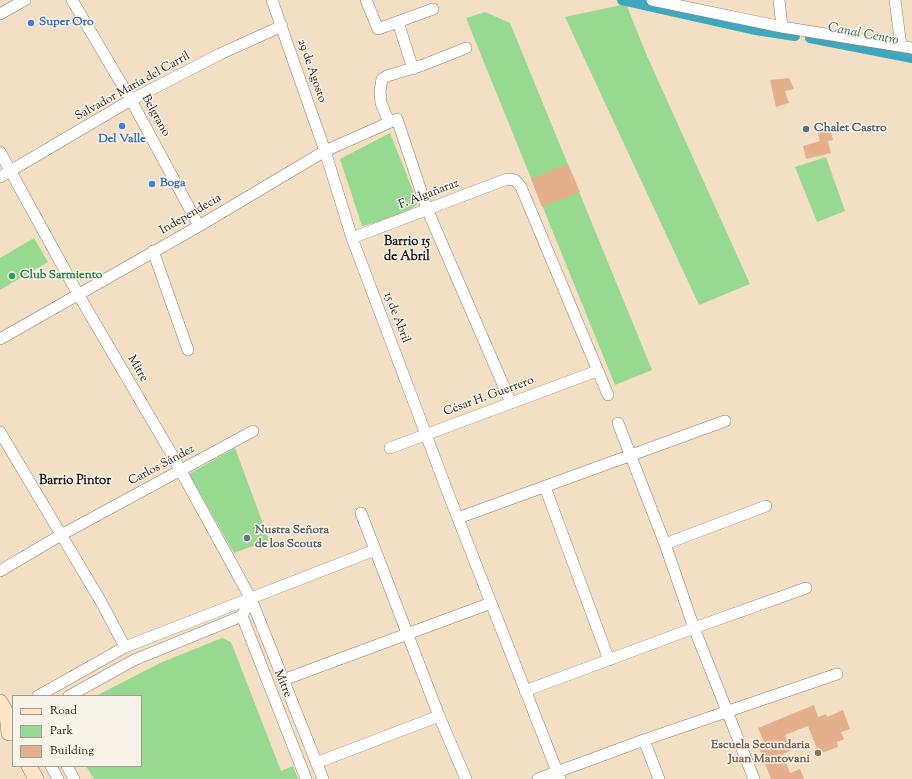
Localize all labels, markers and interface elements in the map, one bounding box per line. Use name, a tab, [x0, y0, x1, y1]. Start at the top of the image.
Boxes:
place label: Super Oro	[39, 16, 94, 30]
marker: Super Oro	[26, 18, 36, 28]
water label: Canal Centro	[826, 21, 900, 49]
street label: 29 de Agosto	[293, 37, 329, 105]
street label: Salvador María del Carril	[73, 49, 193, 125]
street label: Belgrano	[138, 93, 172, 139]
marker: Del Valle	[117, 121, 127, 131]
place label: Chalet Castro	[814, 122, 887, 136]
marker: Chalet Castro	[801, 124, 811, 134]
place label: Del Valle	[98, 133, 146, 147]
place label: Boga	[160, 177, 186, 191]
street label: F. Algañaraz	[397, 177, 461, 213]
marker: Boga	[147, 179, 157, 189]
street label: Independecia	[158, 192, 224, 238]
district label: Barrio 15 de Abril	[384, 235, 430, 266]
place label: Club Sarmiento	[20, 269, 102, 283]
marker: Club Sarmiento	[7, 271, 17, 281]
street label: 15 de Abril	[380, 291, 412, 345]
street label: Mitre	[124, 353, 150, 385]
street label: César H. Guerrero	[442, 374, 536, 420]
street label: Carlos Sández	[126, 443, 198, 489]
district label: Barrio Pintor	[39, 474, 111, 490]
place label: Nustra Señora de los Scouts	[255, 524, 329, 552]
marker: Nustra Señora de los Scouts	[242, 533, 252, 543]
street label: Mitre	[270, 668, 294, 700]
legend	[12, 695, 142, 767]
text: Road	[50, 702, 77, 720]
text: Park	[50, 722, 73, 740]
place label: Escuela Secundaria Juan Mantovani	[711, 739, 810, 767]
text: Building	[50, 742, 94, 760]
marker: Escuela Secundaria Juan Mantovani	[813, 748, 823, 758]

